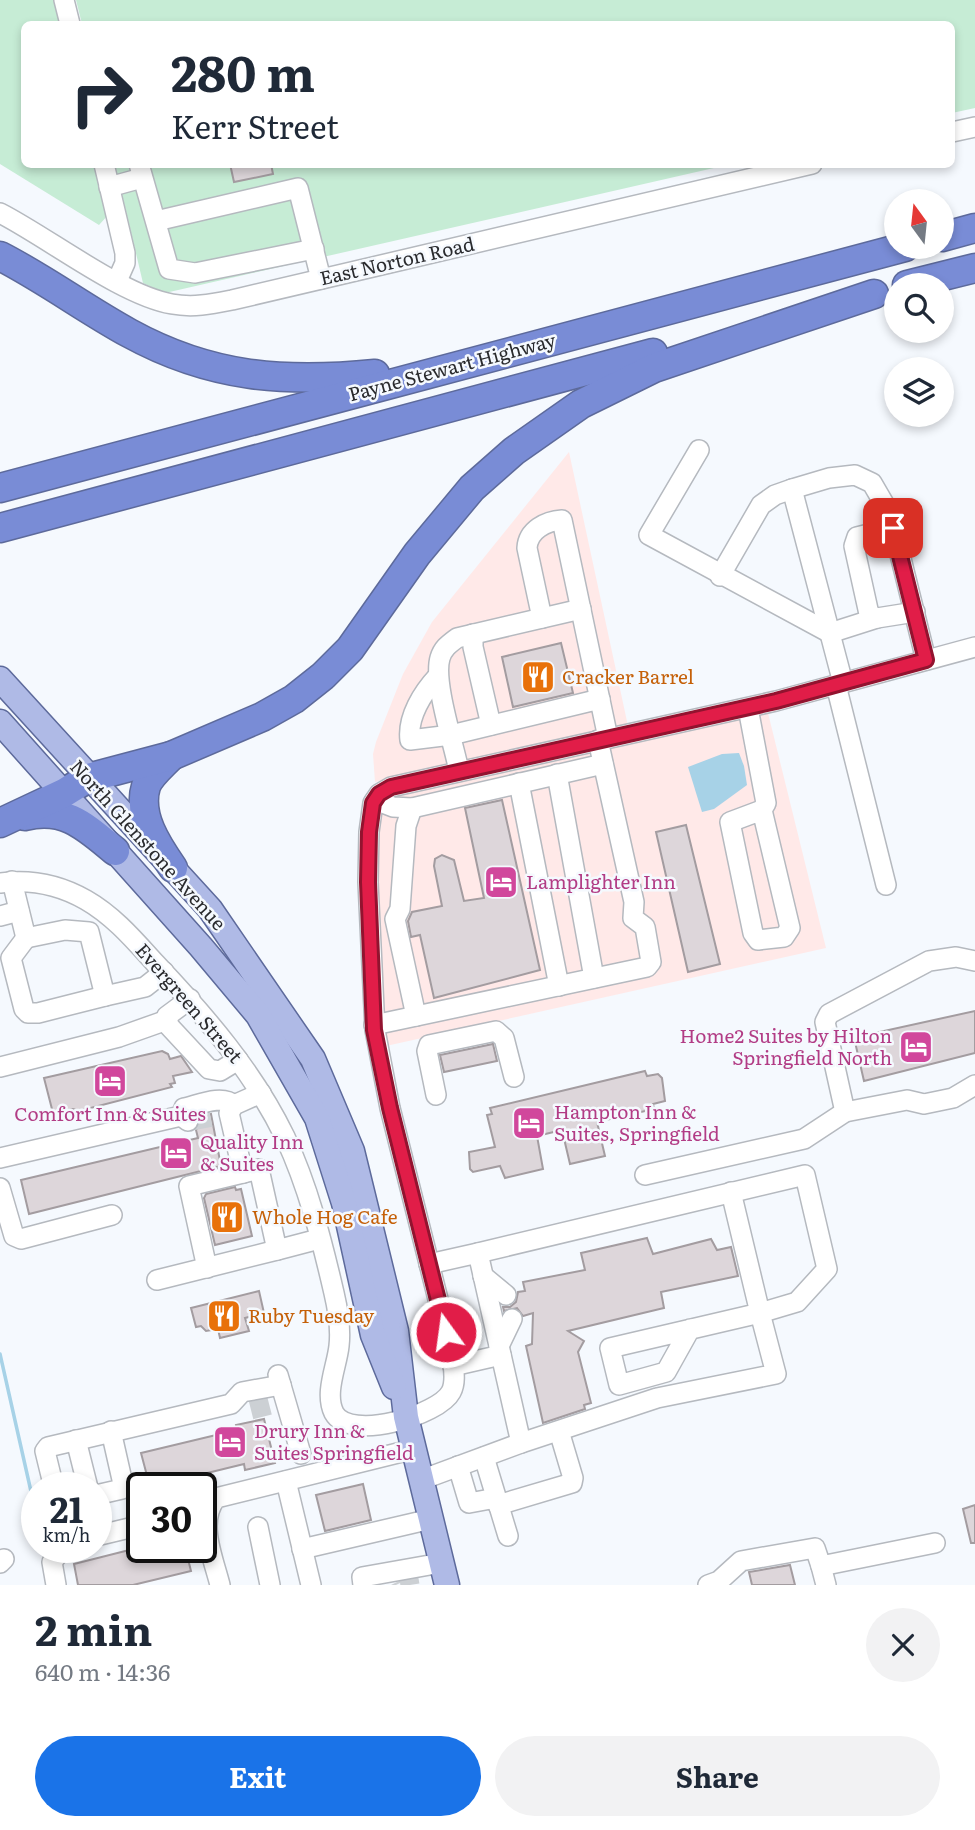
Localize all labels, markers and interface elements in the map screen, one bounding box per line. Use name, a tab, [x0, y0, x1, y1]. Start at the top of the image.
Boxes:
text: 280 m	[171, 34, 315, 107]
icon: right	[56, 49, 147, 140]
text: Kerr Street	[171, 101, 339, 149]
north arrow	[884, 189, 954, 259]
map controls	[884, 189, 954, 427]
street label: East Norton Road	[317, 229, 477, 291]
button: search	[884, 273, 954, 343]
street label: Payne Stewart Highway	[345, 325, 559, 407]
button: layers	[884, 357, 954, 427]
pin	[863, 498, 923, 558]
icon: arrive	[874, 509, 912, 547]
restaurant icon: Cracker Barrel	[519, 658, 557, 696]
place label: Cracker Barrel	[562, 662, 694, 690]
street label: North Glenstone Avenue	[64, 753, 233, 936]
hotel icon: Lamplighter Inn	[482, 863, 520, 901]
place label: Lamplighter Inn	[526, 867, 676, 895]
street label: Evergreen Street	[130, 936, 250, 1069]
place label: Home2 Suites by Hilton Springfield North	[680, 1021, 892, 1071]
hotel icon: Home2 Suites by Hilton Springfield North	[897, 1028, 935, 1066]
hotel icon: Comfort Inn & Suites	[91, 1062, 129, 1100]
place label: Hampton Inn & Suites, Springfield	[554, 1097, 720, 1147]
place label: Comfort Inn & Suites	[14, 1099, 206, 1127]
hotel icon: Hampton Inn & Suites, Springfield	[510, 1104, 548, 1142]
place label: Quality Inn & Suites	[200, 1127, 304, 1177]
hotel icon: Quality Inn & Suites	[157, 1134, 195, 1172]
restaurant icon: Whole Hog Cafe	[208, 1198, 246, 1236]
place label: Whole Hog Cafe	[252, 1202, 398, 1230]
position arrow	[409, 1295, 483, 1369]
restaurant icon: Ruby Tuesday	[205, 1297, 243, 1335]
place label: Ruby Tuesday	[248, 1301, 374, 1329]
place label: Drury Inn & Suites Springfield	[254, 1416, 414, 1466]
hotel icon: Drury Inn & Suites Springfield	[211, 1423, 249, 1461]
speed limit sign: 30	[126, 1472, 217, 1563]
text: 21	[50, 1482, 83, 1534]
text: km/h	[43, 1521, 90, 1548]
text: 2 min	[35, 1597, 152, 1659]
button: close	[866, 1608, 940, 1682]
text: 640 m · 14:36	[35, 1654, 170, 1688]
button: Exit	[35, 1736, 481, 1816]
button: Share	[495, 1736, 940, 1816]

